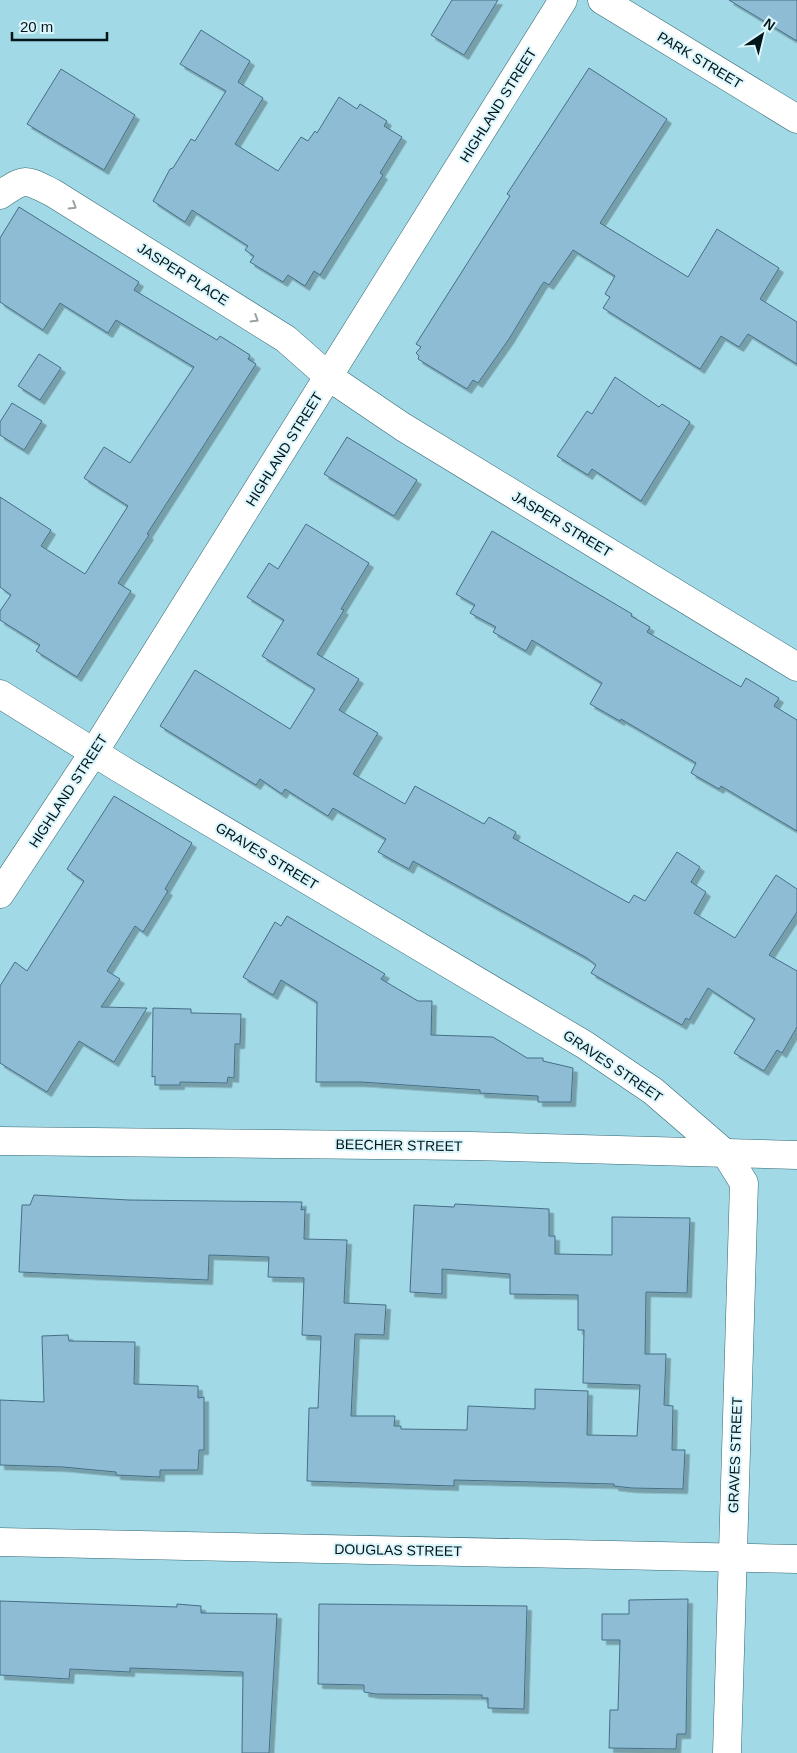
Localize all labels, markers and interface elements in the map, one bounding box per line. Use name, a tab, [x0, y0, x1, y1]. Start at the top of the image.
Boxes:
scale bar	[12, 10, 108, 42]
north arrow	[737, 10, 787, 60]
text: N	[761, 15, 778, 34]
text: 20 m	[20, 18, 53, 35]
street label: PARK STREET	[655, 28, 746, 92]
street label: HIGHLAND STREET	[456, 45, 540, 165]
one-way arrow	[67, 199, 76, 209]
street label: JASPER PLACE	[135, 240, 231, 308]
one-way arrow	[250, 313, 259, 323]
street label: HIGHLAND STREET	[242, 389, 326, 509]
street label: JASPER STREET	[509, 488, 615, 560]
street label: HIGHLAND STREET	[25, 731, 111, 850]
street label: GRAVES STREET	[213, 819, 321, 893]
street label: GRAVES STREET	[560, 1027, 666, 1105]
street label: BEECHER STREET	[335, 1136, 463, 1154]
street label: GRAVES STREET	[725, 1396, 745, 1513]
street label: DOUGLAS STREET	[334, 1541, 462, 1559]

